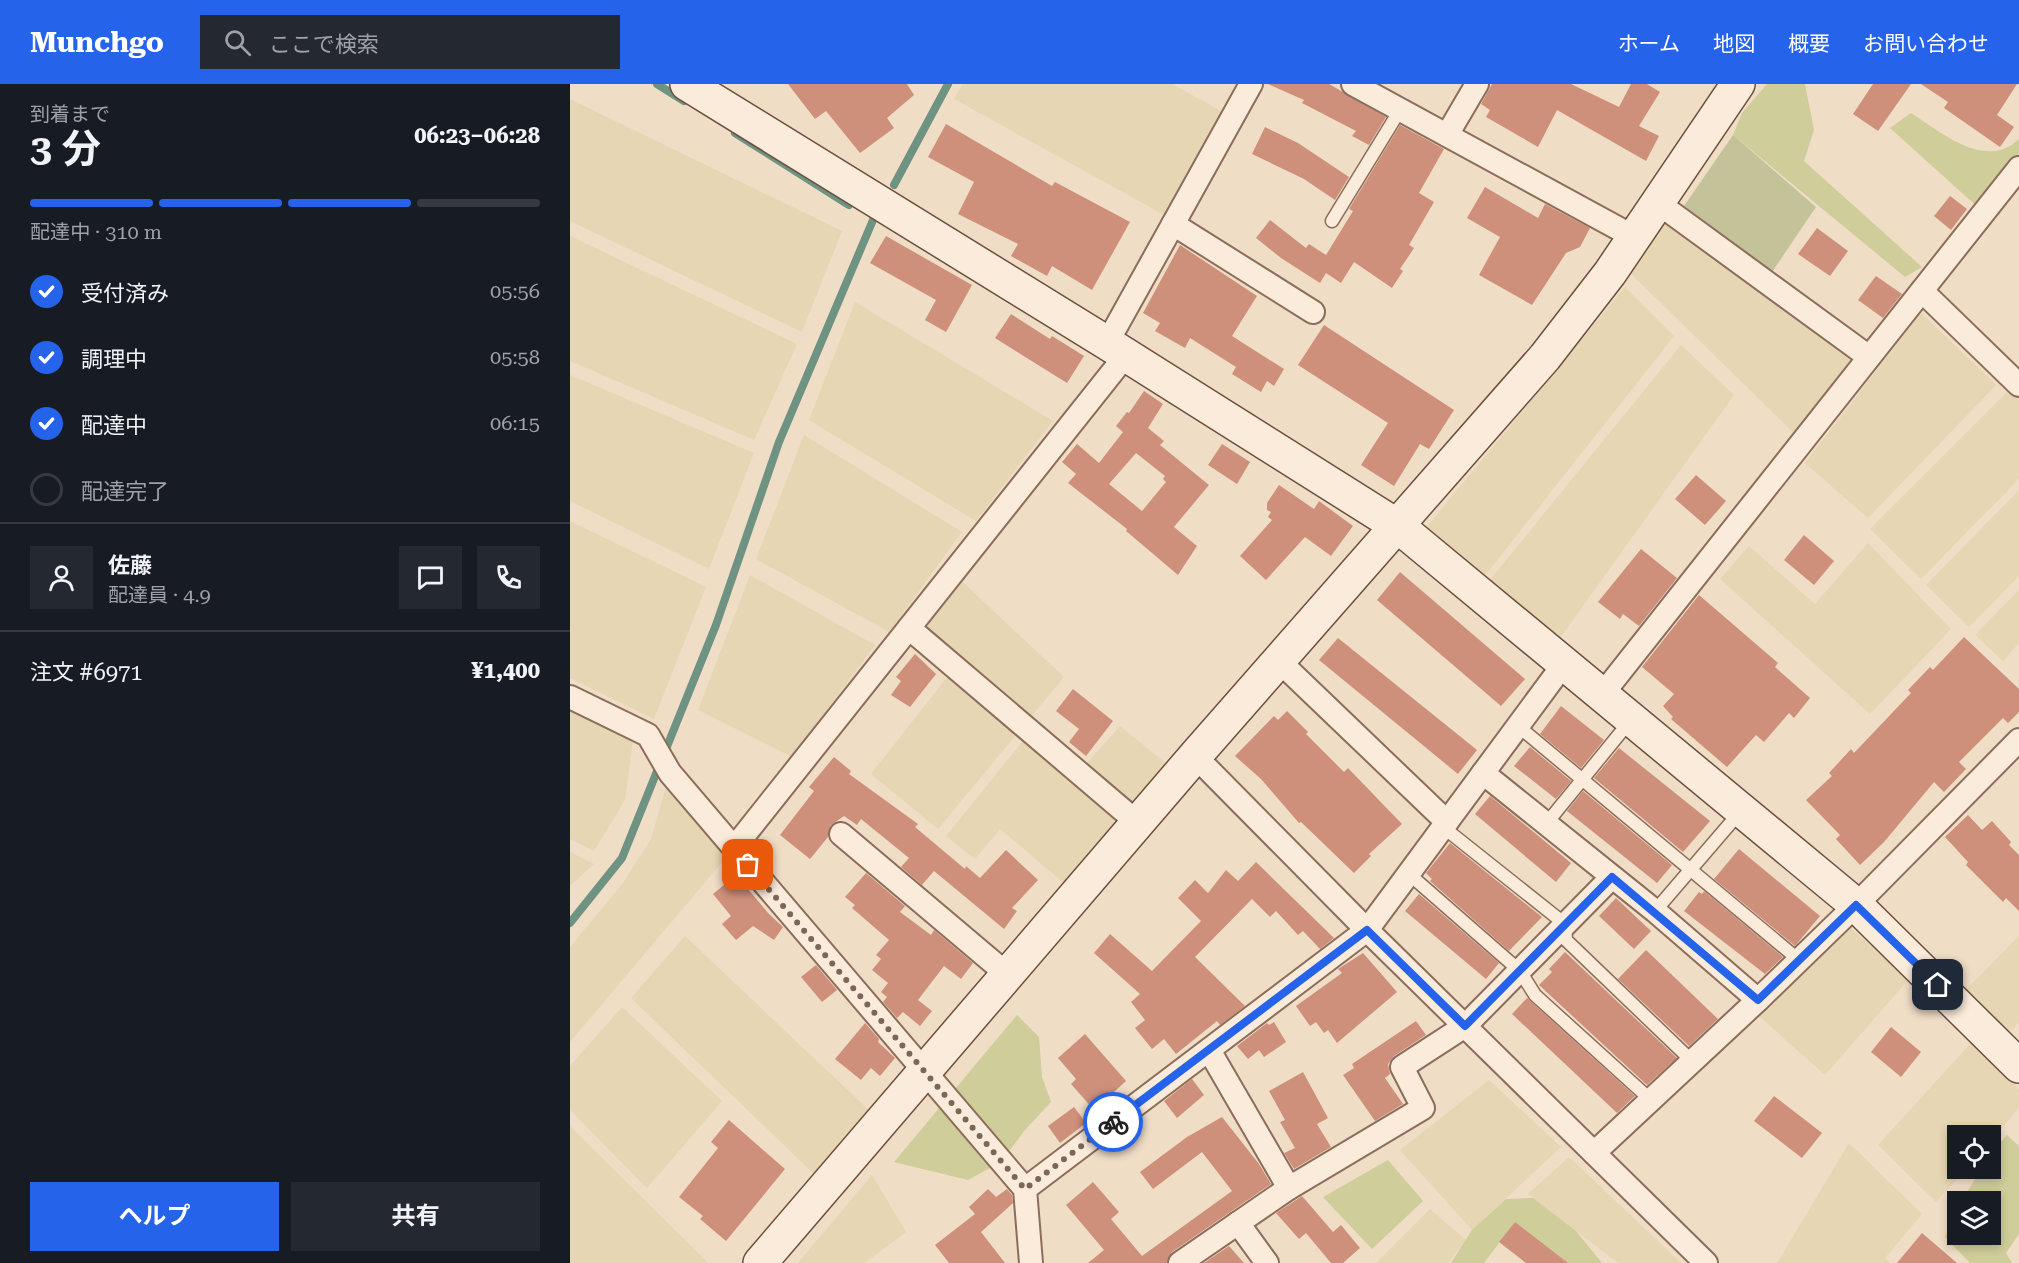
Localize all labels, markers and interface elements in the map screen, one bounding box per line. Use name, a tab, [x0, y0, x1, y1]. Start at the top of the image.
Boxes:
search box	[200, 15, 620, 69]
text: Munchgo	[30, 26, 164, 59]
icon: search	[221, 26, 254, 59]
text: ここで検索	[269, 32, 379, 57]
text: ホーム	[1618, 32, 1680, 56]
text: 地図	[1713, 32, 1755, 56]
text: 概要	[1788, 32, 1830, 56]
text: お問い合わせ	[1863, 32, 1989, 56]
text: 到着まで	[30, 102, 110, 126]
text: 06:23–06:28	[414, 123, 540, 148]
text: 3 分	[30, 126, 101, 172]
text: 配達中 · 310 m	[30, 220, 162, 244]
icon: check	[30, 275, 63, 308]
text: 05:56	[490, 279, 540, 303]
text: 受付済み	[81, 281, 169, 306]
icon: check	[30, 341, 63, 374]
text: 05:58	[490, 345, 540, 369]
text: 調理中	[81, 347, 147, 372]
icon: check	[30, 407, 63, 440]
text: 06:15	[490, 411, 540, 435]
text: 配達中	[81, 413, 147, 438]
text: 配達完了	[81, 479, 169, 504]
button: person	[30, 546, 93, 609]
button: chat	[399, 546, 462, 609]
button: phone	[477, 546, 540, 609]
text: 佐藤	[108, 553, 152, 578]
text: 配達員 · 4.9	[108, 583, 211, 607]
text: ¥1,400	[471, 658, 540, 683]
text: 注文 #6971	[30, 660, 143, 685]
pin	[722, 839, 773, 890]
icon: bag	[731, 848, 764, 881]
pin	[1912, 959, 1963, 1010]
icon: home	[1921, 968, 1954, 1001]
courier	[1083, 1092, 1143, 1152]
icon: bike	[1097, 1106, 1130, 1139]
map controls	[1947, 1125, 2001, 1245]
button: locate	[1947, 1125, 2001, 1179]
button: ヘルプ	[30, 1182, 279, 1251]
button: 共有	[291, 1182, 540, 1251]
button: layers	[1947, 1191, 2001, 1245]

